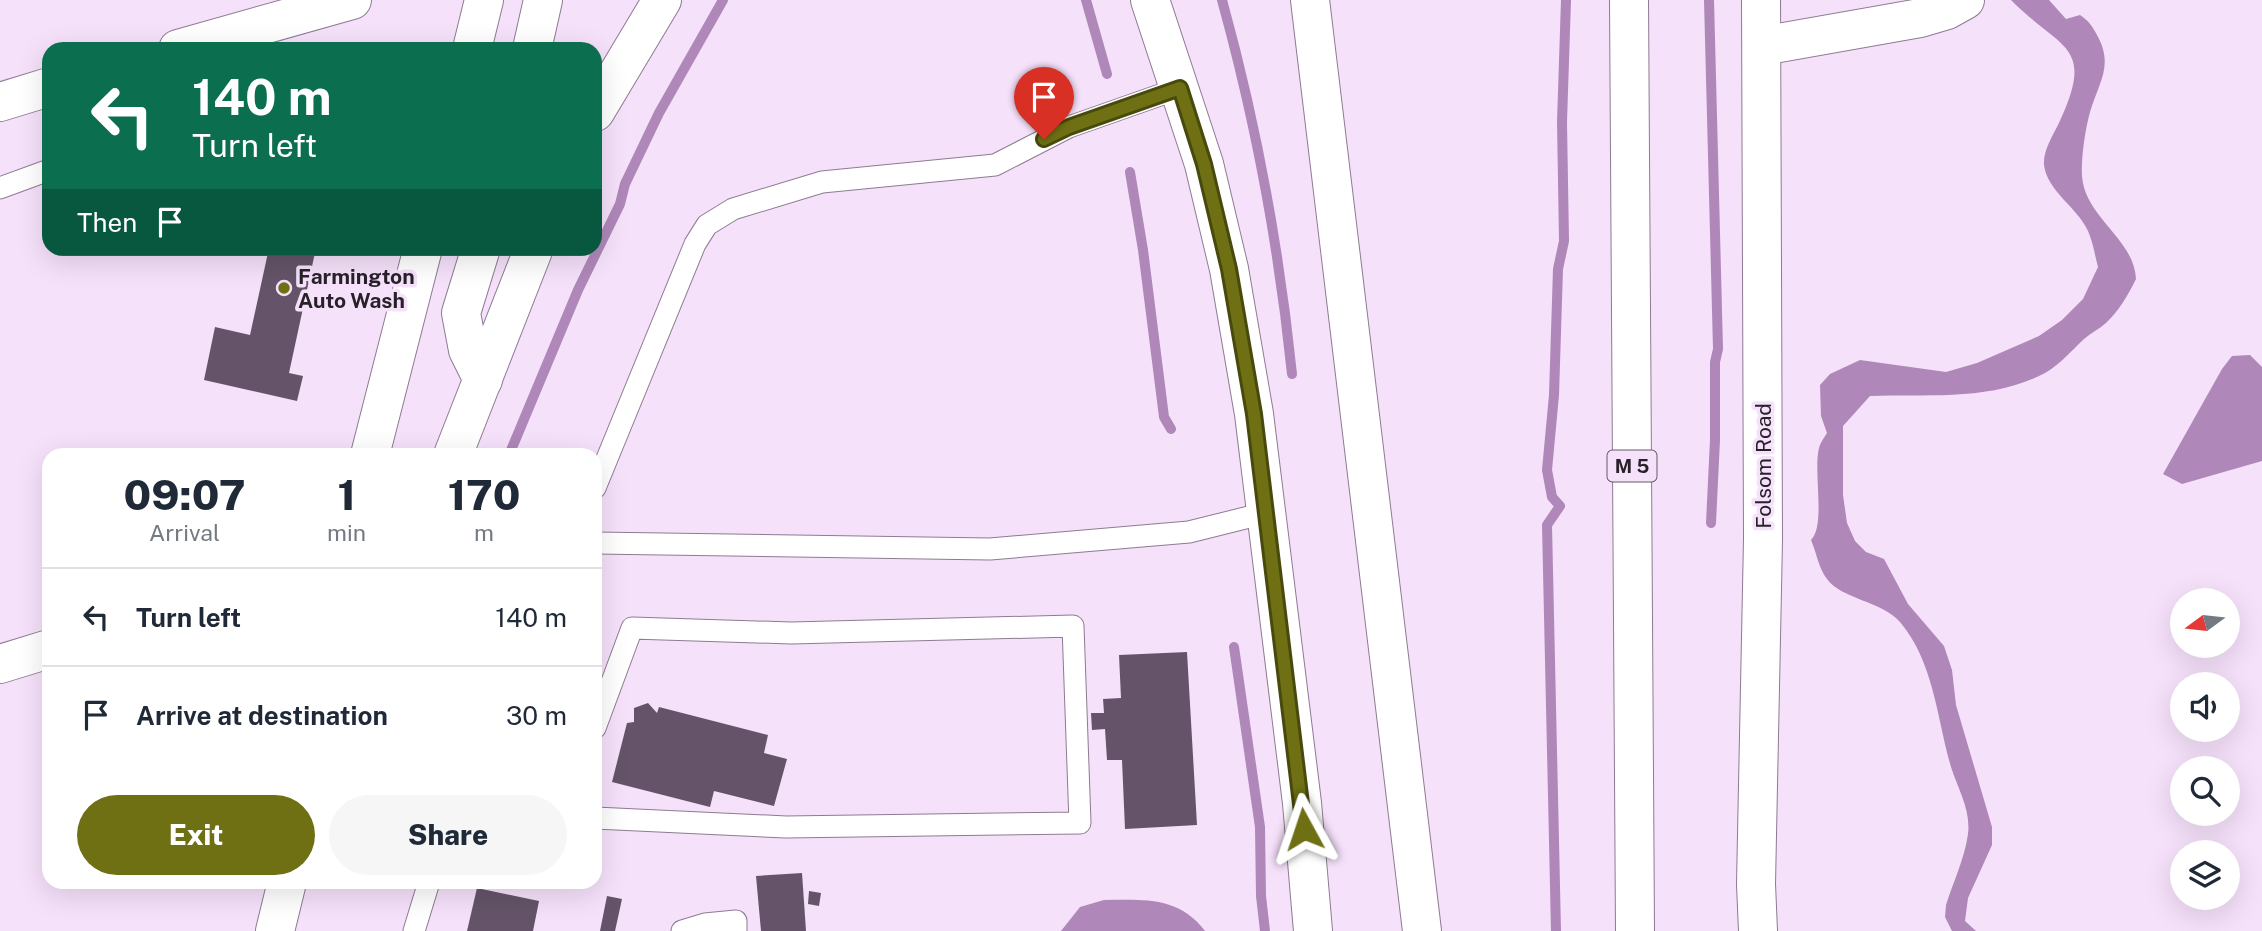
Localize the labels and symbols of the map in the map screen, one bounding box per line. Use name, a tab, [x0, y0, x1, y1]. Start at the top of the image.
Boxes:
pin	[1014, 67, 1074, 139]
place label: Farmington Auto Wash	[298, 264, 415, 313]
marker: Farmington Auto Wash	[276, 280, 292, 296]
street label: Folsom Road	[1751, 403, 1776, 529]
road number: M 5	[1608, 450, 1656, 481]
north arrow	[2170, 588, 2240, 658]
position arrow	[1267, 792, 1341, 866]

